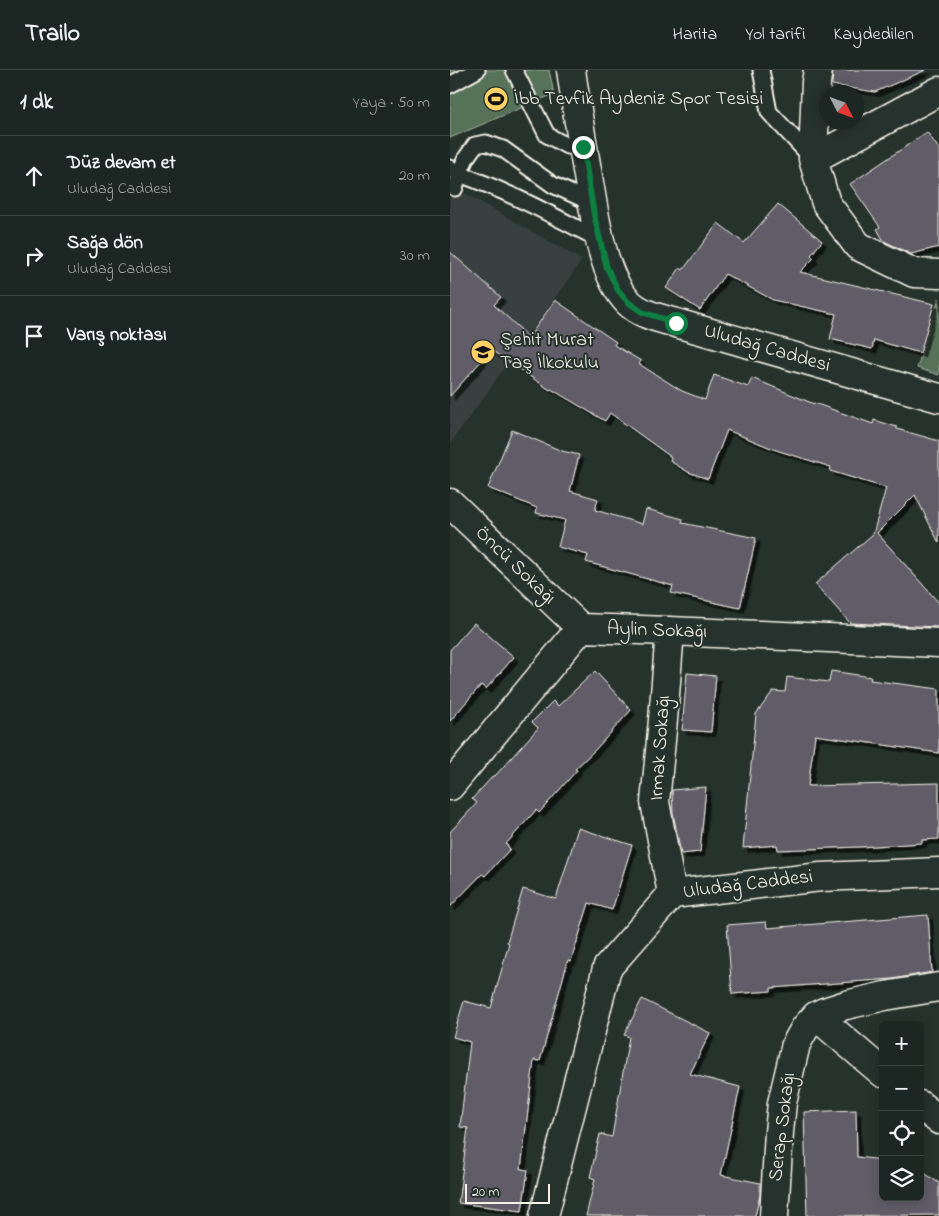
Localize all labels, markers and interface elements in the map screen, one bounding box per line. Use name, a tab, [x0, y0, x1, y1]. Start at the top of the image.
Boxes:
text: Trailo	[25, 17, 80, 52]
text: Harita	[672, 22, 717, 48]
text: Yol tarifi	[745, 22, 806, 48]
text: Kaydedilen	[834, 22, 914, 48]
place label: İbb Tevfik Aydeniz Spor Tesisi	[514, 85, 763, 114]
north arrow	[819, 85, 864, 130]
sports icon: İbb Tevfik Aydeniz Spor Tesisi	[483, 86, 509, 112]
text: 1 dk	[20, 88, 53, 118]
text: Yaya · 50 m	[353, 91, 430, 115]
route end	[572, 136, 595, 159]
text: Düz devam et	[67, 150, 176, 177]
icon: ahead	[20, 162, 48, 190]
text: 20 m	[399, 164, 430, 188]
text: Uludağ Caddesi	[67, 177, 171, 201]
text: Sağa dön	[67, 230, 143, 257]
icon: right	[20, 242, 48, 270]
text: 30 m	[400, 244, 430, 268]
text: Uludağ Caddesi	[67, 257, 171, 281]
route start	[665, 312, 688, 335]
street label: Uludağ Caddesi	[700, 317, 834, 382]
icon: arrive	[20, 322, 48, 350]
text: Varış noktası	[67, 322, 167, 349]
place label: Şehit Murat Taş İlkokulu	[500, 326, 599, 378]
school or university icon: Şehit Murat Taş İlkokulu	[470, 339, 496, 365]
street label: Öncü Sokağı	[467, 520, 562, 613]
street label: Aylin Sokağı	[606, 615, 708, 648]
street label: Irmak Sokağı	[643, 694, 680, 802]
street label: Uludağ Caddesi	[682, 863, 815, 908]
map controls	[879, 1021, 924, 1201]
button: +	[879, 1021, 924, 1066]
button: −	[879, 1066, 924, 1111]
street label: Serap Sokağı	[762, 1071, 805, 1183]
button: locate	[879, 1111, 924, 1156]
button: layers	[879, 1156, 924, 1201]
scale bar	[465, 1181, 550, 1204]
text: 20 m	[472, 1182, 499, 1203]

